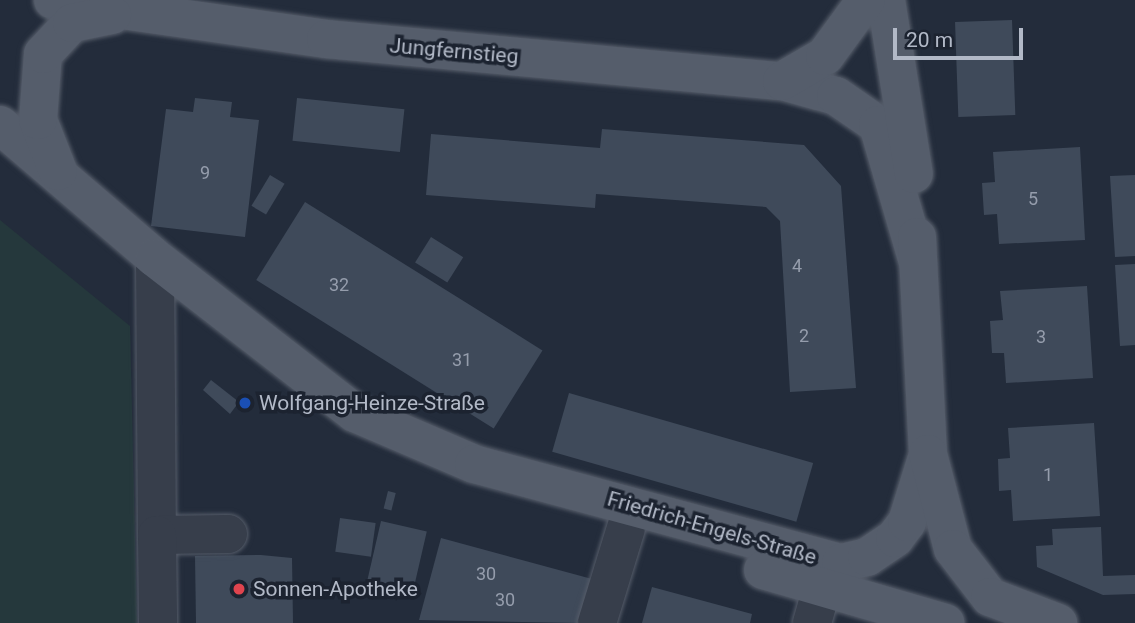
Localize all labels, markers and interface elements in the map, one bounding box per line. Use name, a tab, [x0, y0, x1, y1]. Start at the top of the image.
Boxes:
scale bar	[897, 14, 1026, 58]
text: 20 m	[906, 28, 953, 52]
street label: Jungfernstieg	[389, 33, 519, 69]
house number: 9	[200, 162, 210, 184]
house number: 5	[1028, 188, 1038, 210]
house number: 4	[792, 255, 802, 277]
house number: 32	[329, 274, 349, 296]
house number: 2	[799, 325, 809, 347]
house number: 3	[1036, 326, 1046, 348]
house number: 31	[452, 349, 472, 371]
place label: Wolfgang-Heinze-Straße	[259, 390, 485, 416]
marker: Wolfgang-Heinze-Straße	[237, 395, 253, 411]
house number: 1	[1043, 464, 1053, 486]
street label: Friedrich-Engels-Straße	[605, 486, 819, 570]
house number: 30	[476, 563, 496, 585]
place label: Sonnen-Apotheke	[253, 576, 418, 602]
marker: Sonnen-Apotheke	[231, 581, 247, 597]
house number: 30	[495, 589, 515, 611]

